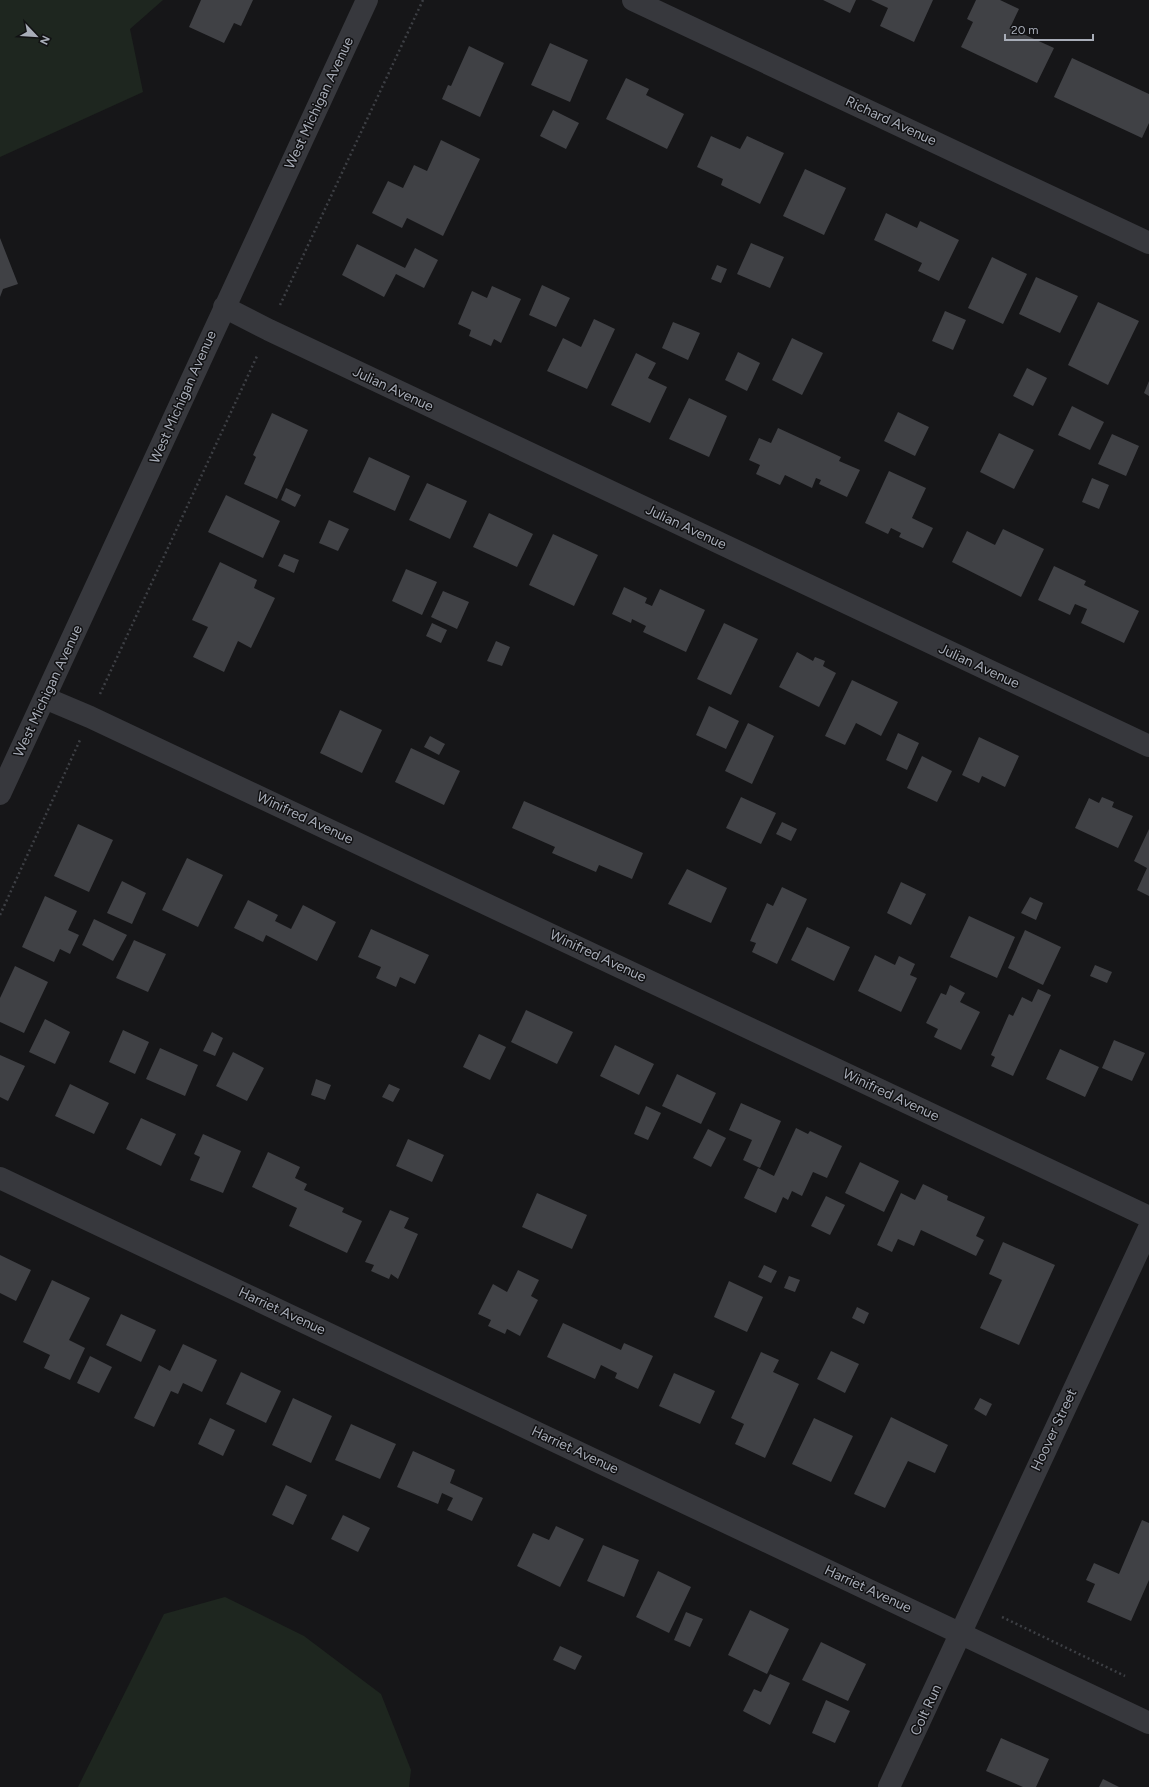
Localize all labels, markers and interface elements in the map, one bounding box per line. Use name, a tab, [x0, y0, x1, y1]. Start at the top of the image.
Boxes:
north arrow	[16, 16, 56, 56]
scale bar	[1005, 16, 1093, 42]
text: 20 m	[1011, 23, 1039, 37]
text: N	[37, 33, 52, 47]
street label: West Michigan Avenue	[281, 34, 357, 172]
street label: Richard Avenue	[843, 93, 939, 150]
street label: West Michigan Avenue	[146, 328, 220, 466]
street label: Julian Avenue	[350, 363, 436, 415]
street label: Julian Avenue	[643, 501, 729, 553]
street label: West Michigan Avenue	[10, 622, 86, 760]
street label: Julian Avenue	[936, 640, 1022, 692]
street label: Winifred Avenue	[254, 788, 356, 848]
street label: Winifred Avenue	[547, 926, 649, 986]
street label: Winifred Avenue	[840, 1065, 942, 1125]
street label: Harriet Avenue	[236, 1283, 329, 1339]
street label: Hoover Street	[1028, 1386, 1080, 1474]
street label: Harriet Avenue	[529, 1422, 622, 1478]
street label: Harriet Avenue	[822, 1561, 915, 1617]
street label: Colt Run	[907, 1682, 945, 1738]

